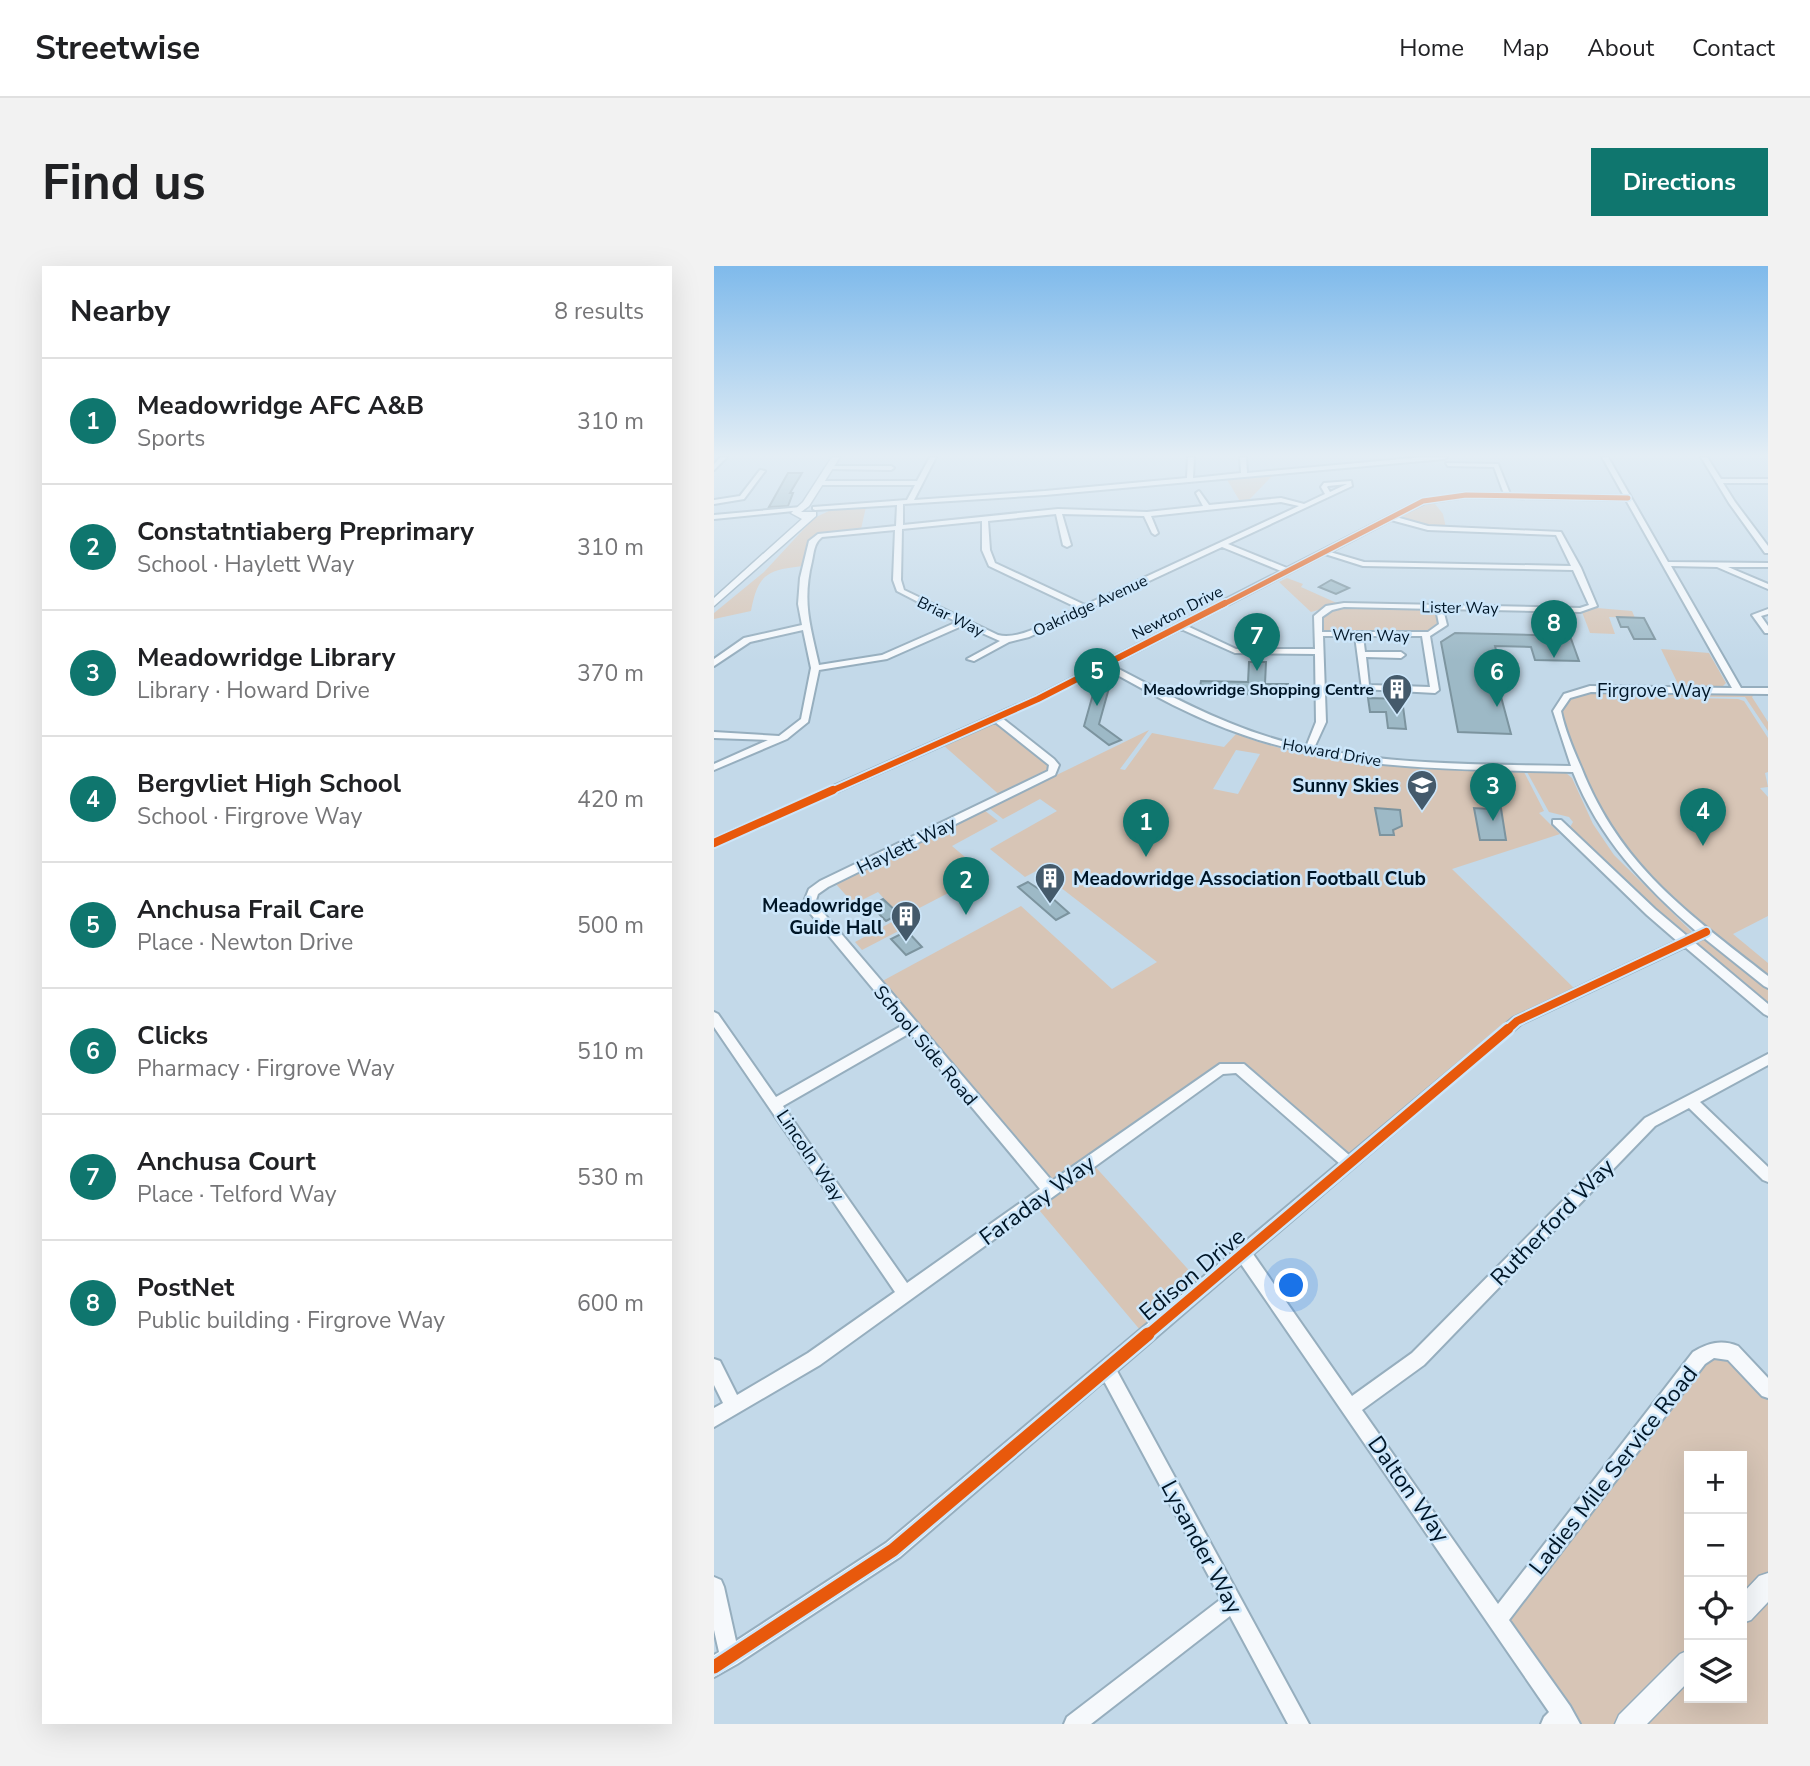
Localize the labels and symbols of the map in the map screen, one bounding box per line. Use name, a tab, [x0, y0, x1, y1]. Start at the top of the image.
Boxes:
street label: Oakridge Avenue	[1030, 570, 1151, 642]
street label: Newton Drive	[1128, 581, 1227, 645]
street label: Briar Way	[913, 591, 988, 643]
street label: Lister Way	[1421, 596, 1500, 620]
pin: 8	[1531, 600, 1577, 658]
pin: 7	[1234, 613, 1280, 671]
street label: Wren Way	[1332, 624, 1411, 648]
pin: 5	[1074, 648, 1120, 706]
pin: 6	[1474, 649, 1520, 707]
building icon: Meadowridge Shopping Centre	[1380, 672, 1414, 716]
street label: Firgrove Way	[1597, 678, 1711, 704]
place label: Meadowridge Shopping Centre	[1143, 679, 1374, 701]
street label: Howard Drive	[1281, 733, 1383, 772]
pin: 3	[1470, 763, 1516, 821]
school or university icon: Sunny Skies	[1405, 768, 1439, 812]
place label: Sunny Skies	[1292, 773, 1399, 799]
pin: 4	[1680, 788, 1726, 846]
pin: 1	[1123, 799, 1169, 857]
street label: Haylett Way	[852, 811, 961, 881]
pin: 2	[943, 857, 989, 915]
building icon: Meadowridge Association Football Club	[1033, 861, 1067, 905]
place label: Meadowridge Association Football Club	[1073, 866, 1426, 892]
place label: Meadowridge Guide Hall	[762, 893, 883, 941]
building icon: Meadowridge Guide Hall	[889, 899, 923, 943]
street label: School Side Road	[867, 980, 983, 1111]
street label: Lincoln Way	[770, 1105, 851, 1207]
street label: Faraday Way	[973, 1148, 1101, 1253]
street label: Rutherford Way	[1484, 1152, 1621, 1293]
street label: Edison Drive	[1133, 1221, 1252, 1328]
your location	[1274, 1268, 1308, 1302]
street label: Ladies Mile Service Road	[1522, 1359, 1705, 1581]
street label: Dalton Way	[1360, 1430, 1457, 1549]
street label: Lysander Way	[1153, 1475, 1250, 1620]

